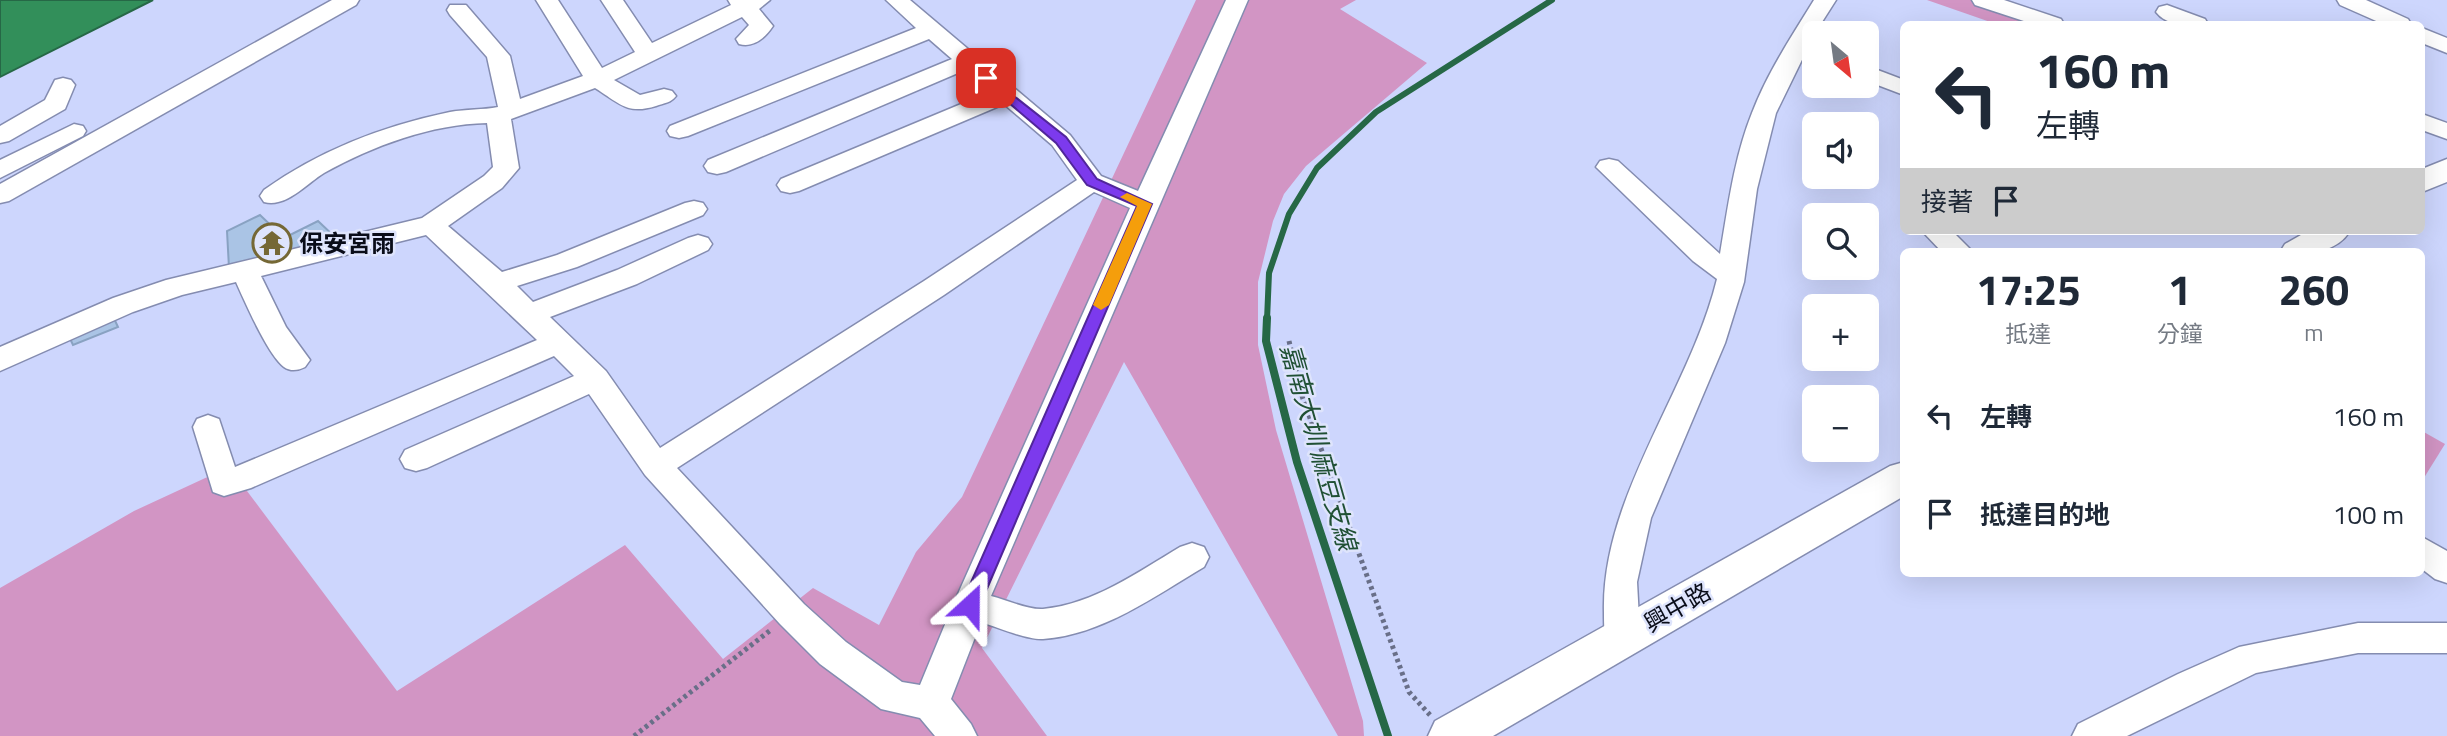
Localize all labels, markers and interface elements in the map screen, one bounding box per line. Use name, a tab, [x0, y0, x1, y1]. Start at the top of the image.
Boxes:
north arrow	[1802, 21, 1880, 98]
map controls	[1802, 21, 1879, 462]
text: 160 m	[2036, 32, 2170, 107]
pin	[956, 48, 1016, 108]
icon: left	[1921, 49, 2012, 140]
icon: arrive	[967, 59, 1005, 97]
text: 左轉	[2036, 101, 2100, 149]
button: sound	[1802, 112, 1879, 189]
text: 接著	[1921, 182, 1973, 221]
icon: arrive	[1987, 182, 2025, 220]
button: search	[1802, 203, 1879, 280]
temple icon: 保安宮雨	[251, 222, 293, 264]
place label: 保安宮雨	[299, 225, 395, 261]
text: 17:25	[1976, 257, 2081, 321]
text: 1	[2168, 257, 2191, 321]
text: 260	[2279, 257, 2349, 321]
button: +	[1802, 294, 1879, 371]
text: m	[2304, 315, 2323, 350]
text: 抵達	[2005, 316, 2051, 351]
text: 分鐘	[2157, 316, 2203, 351]
water label: 嘉南大圳 麻豆支線	[1271, 339, 1368, 558]
button: −	[1802, 385, 1879, 462]
icon: left	[1921, 397, 1959, 435]
text: 左轉	[1980, 397, 2032, 436]
text: 160 m	[2333, 397, 2404, 436]
icon: arrive	[1921, 495, 1959, 533]
text: 抵達目的地	[1980, 495, 2110, 534]
text: 100 m	[2333, 495, 2404, 534]
position arrow	[933, 568, 1007, 642]
street label: 興中路	[1637, 573, 1717, 641]

